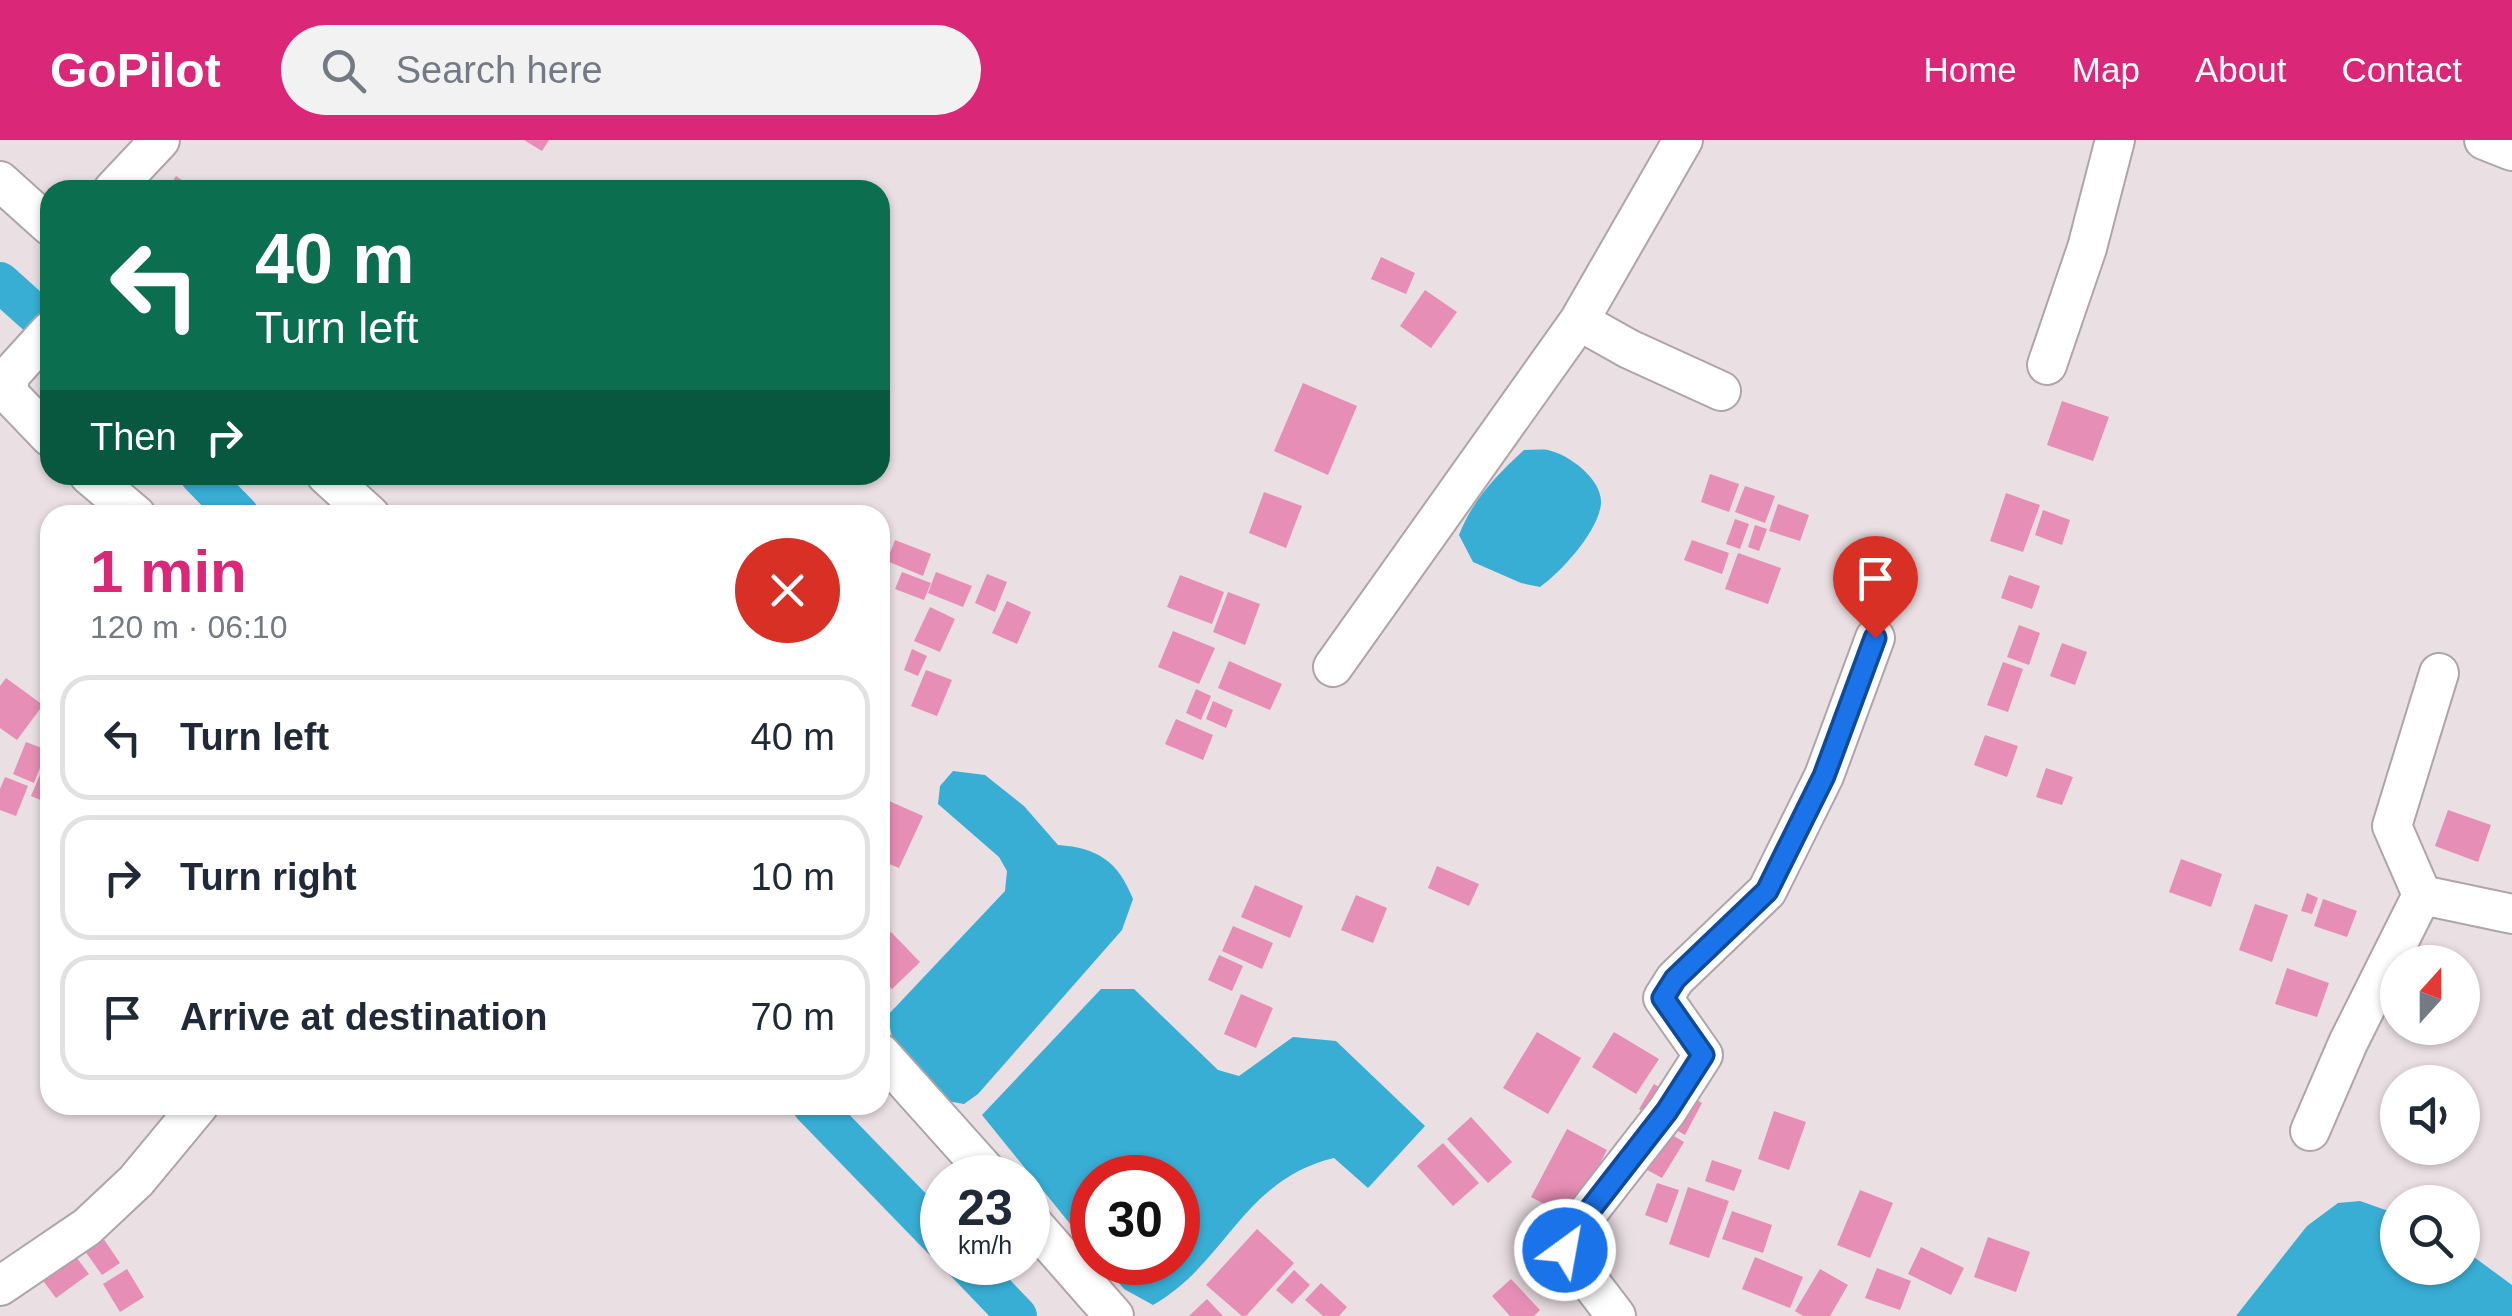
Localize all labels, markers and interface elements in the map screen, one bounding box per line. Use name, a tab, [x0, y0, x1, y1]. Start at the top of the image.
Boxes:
search box	[281, 25, 981, 115]
icon: search	[316, 43, 371, 98]
text: GoPilot	[50, 44, 221, 97]
text: Search here	[396, 49, 603, 91]
text: Home	[1923, 50, 2017, 89]
text: Map	[2072, 50, 2140, 89]
text: About	[2195, 50, 2286, 89]
text: Contact	[2341, 50, 2462, 89]
icon: left	[90, 220, 220, 350]
text: 40 m	[255, 220, 415, 298]
text: Turn left	[255, 302, 418, 353]
icon: right	[197, 410, 252, 465]
text: Then	[90, 416, 177, 458]
pin	[1833, 536, 1918, 639]
text: 1 min	[90, 538, 247, 605]
button: close	[735, 538, 840, 643]
icon: arrive	[1848, 551, 1903, 606]
text: 120 m · 06:10	[90, 609, 287, 645]
icon: left	[95, 710, 150, 765]
text: Turn left	[180, 716, 329, 758]
text: 40 m	[751, 716, 835, 758]
icon: right	[95, 850, 150, 905]
text: Turn right	[180, 856, 357, 898]
text: 10 m	[751, 856, 835, 898]
north arrow	[2380, 945, 2480, 1045]
map controls	[2380, 945, 2480, 1285]
icon: arrive	[95, 990, 150, 1045]
text: Arrive at destination	[180, 996, 547, 1038]
text: 70 m	[751, 996, 835, 1038]
button: sound	[2380, 1065, 2480, 1165]
speed limit sign: 30	[1070, 1155, 1200, 1285]
text: 23	[957, 1180, 1013, 1236]
button: search	[2380, 1185, 2480, 1285]
position arrow	[1513, 1198, 1617, 1302]
text: km/h	[958, 1231, 1012, 1259]

